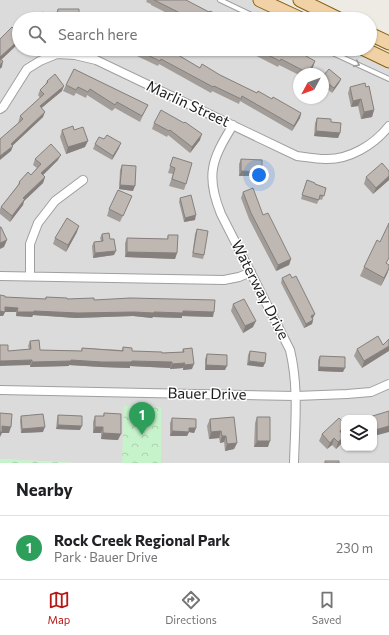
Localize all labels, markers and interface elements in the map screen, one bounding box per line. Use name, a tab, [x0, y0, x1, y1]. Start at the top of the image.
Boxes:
search box	[12, 12, 377, 56]
icon: search	[26, 23, 48, 45]
text: Search here	[58, 25, 137, 43]
one-way arrow	[352, 59, 360, 67]
north arrow	[293, 68, 329, 104]
street label: Marlin Street	[144, 76, 233, 130]
your location	[249, 165, 269, 185]
street label: Waterway Drive	[228, 237, 294, 342]
street label: Bauer Drive	[167, 383, 247, 403]
pin: 1	[129, 402, 155, 435]
map controls	[341, 415, 377, 451]
button: layers	[341, 415, 377, 451]
text: Nearby	[16, 479, 73, 500]
text: Rock Creek Regional Park	[54, 531, 230, 549]
text: 1	[26, 540, 32, 556]
text: 230 m	[336, 540, 373, 556]
text: Park · Bauer Drive	[54, 549, 158, 565]
tab: Map	[48, 589, 70, 626]
tab: Directions	[165, 589, 217, 626]
tab: Saved	[312, 589, 341, 626]

